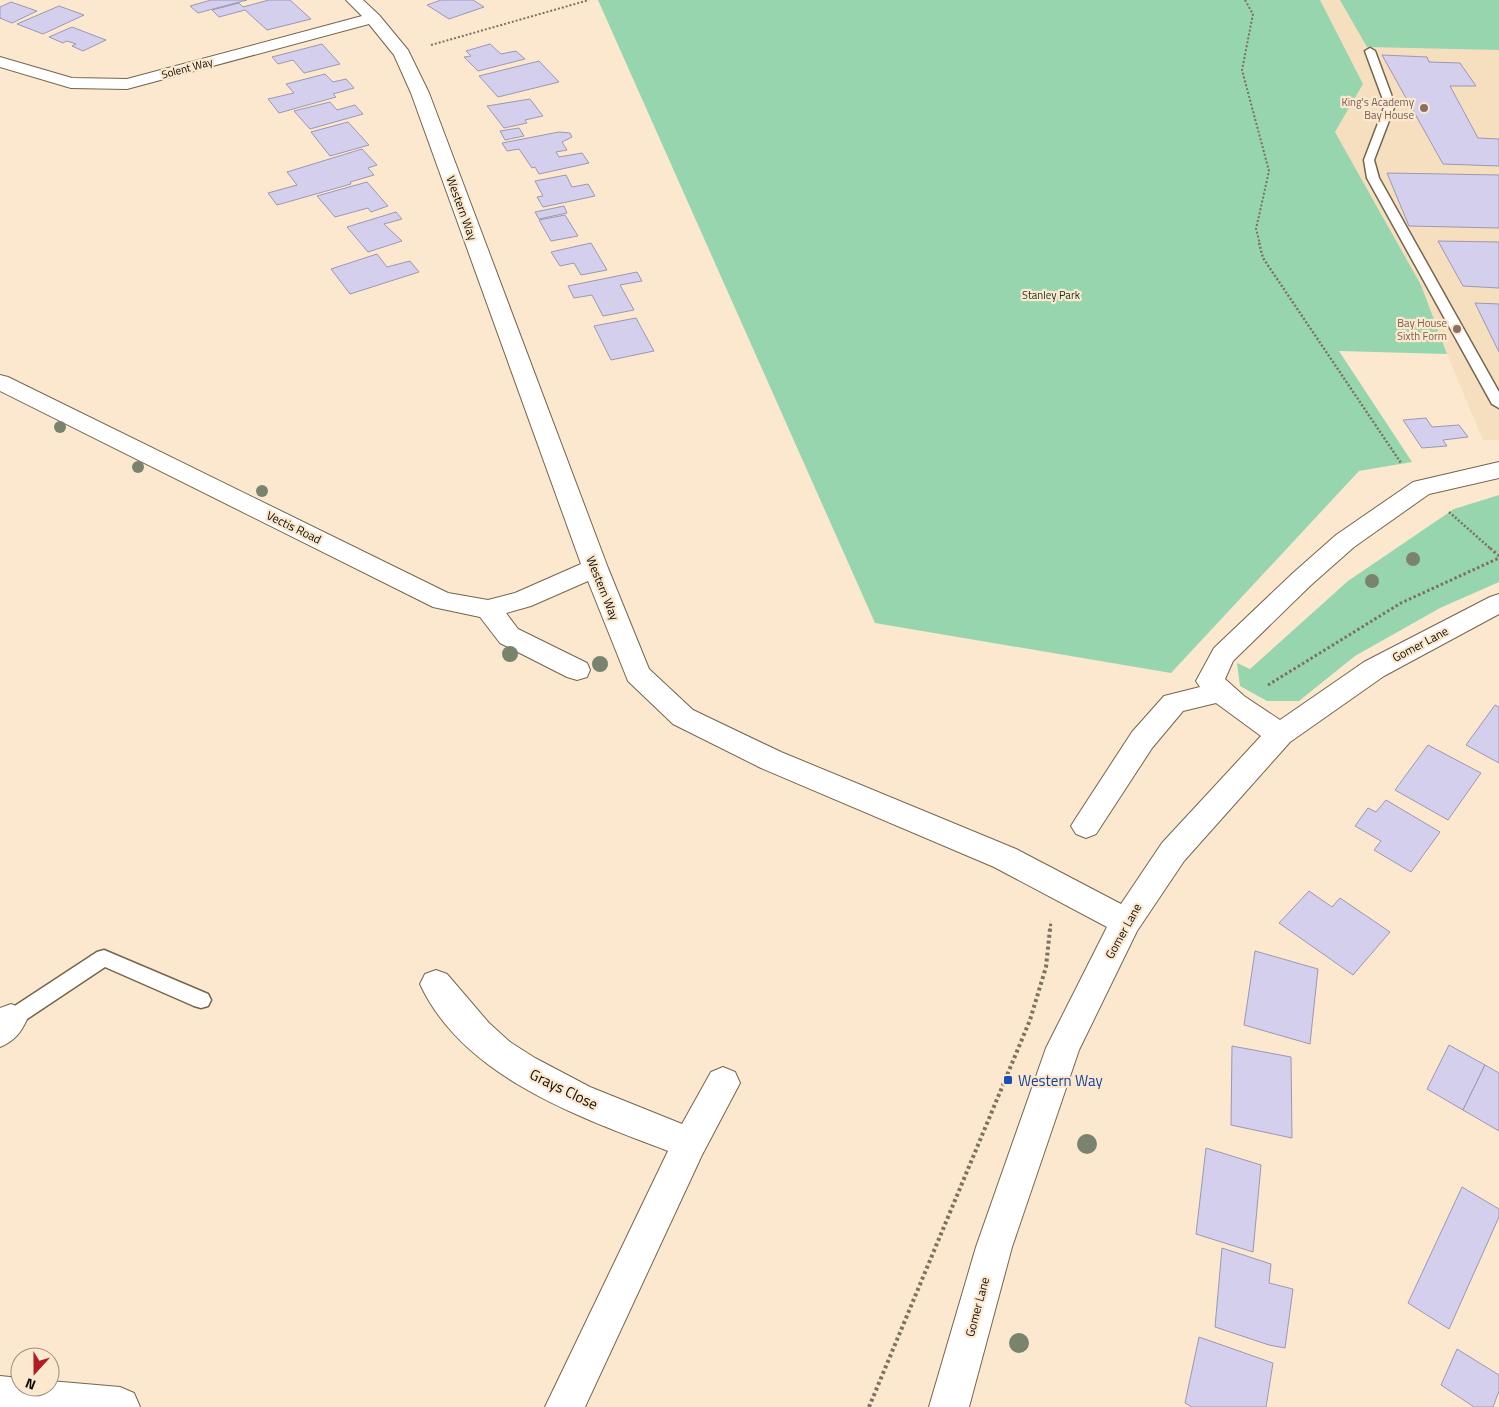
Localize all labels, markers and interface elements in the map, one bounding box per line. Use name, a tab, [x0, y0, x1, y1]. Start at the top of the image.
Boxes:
street label: Solent Way	[160, 53, 215, 83]
place label: King's Academy Bay House	[1341, 94, 1415, 123]
marker: King's Academy Bay House	[1418, 102, 1430, 114]
street label: Western Way	[441, 173, 483, 243]
park label: Stanley Park	[1022, 287, 1081, 303]
place label: Bay House Sixth Form	[1397, 315, 1447, 344]
marker: Bay House Sixth Form	[1451, 323, 1463, 335]
street label: Vectis Road	[263, 506, 325, 548]
street label: Western Way	[582, 553, 625, 623]
street label: Gomer Lane	[1389, 621, 1451, 667]
street label: Gomer Lane	[1100, 900, 1146, 962]
street label: Grays Close	[526, 1063, 602, 1115]
place label: Western Way	[1018, 1069, 1103, 1092]
marker: Western Way	[1002, 1074, 1014, 1086]
street label: Gomer Lane	[960, 1275, 994, 1339]
north arrow	[10, 1347, 60, 1397]
text: N	[22, 1373, 38, 1396]

